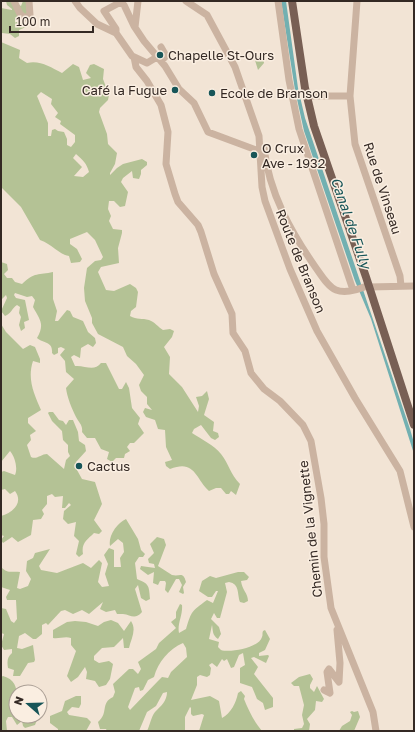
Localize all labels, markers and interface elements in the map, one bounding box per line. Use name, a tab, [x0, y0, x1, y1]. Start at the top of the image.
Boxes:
scale bar	[10, 8, 93, 34]
text: 100 m	[16, 14, 50, 29]
place label: Chapelle St-Ours	[168, 47, 274, 63]
marker: Chapelle St-Ours	[155, 50, 165, 60]
place label: Café la Fugue	[82, 82, 167, 98]
marker: Café la Fugue	[170, 85, 180, 95]
place label: Ecole de Branson	[220, 85, 328, 101]
marker: Ecole de Branson	[207, 88, 217, 98]
place label: O Crux Ave - 1932	[262, 140, 325, 171]
street label: Rue de Vinseau	[361, 140, 405, 236]
marker: O Crux Ave - 1932	[249, 150, 259, 160]
water label: Canal de Fully	[328, 175, 376, 273]
street label: Route de Branson	[273, 207, 329, 315]
place label: Cactus	[87, 458, 130, 474]
street label: Chemin de la Vignette	[295, 460, 325, 598]
marker: Cactus	[74, 461, 84, 471]
north arrow	[8, 684, 48, 724]
text: N	[11, 694, 26, 707]

